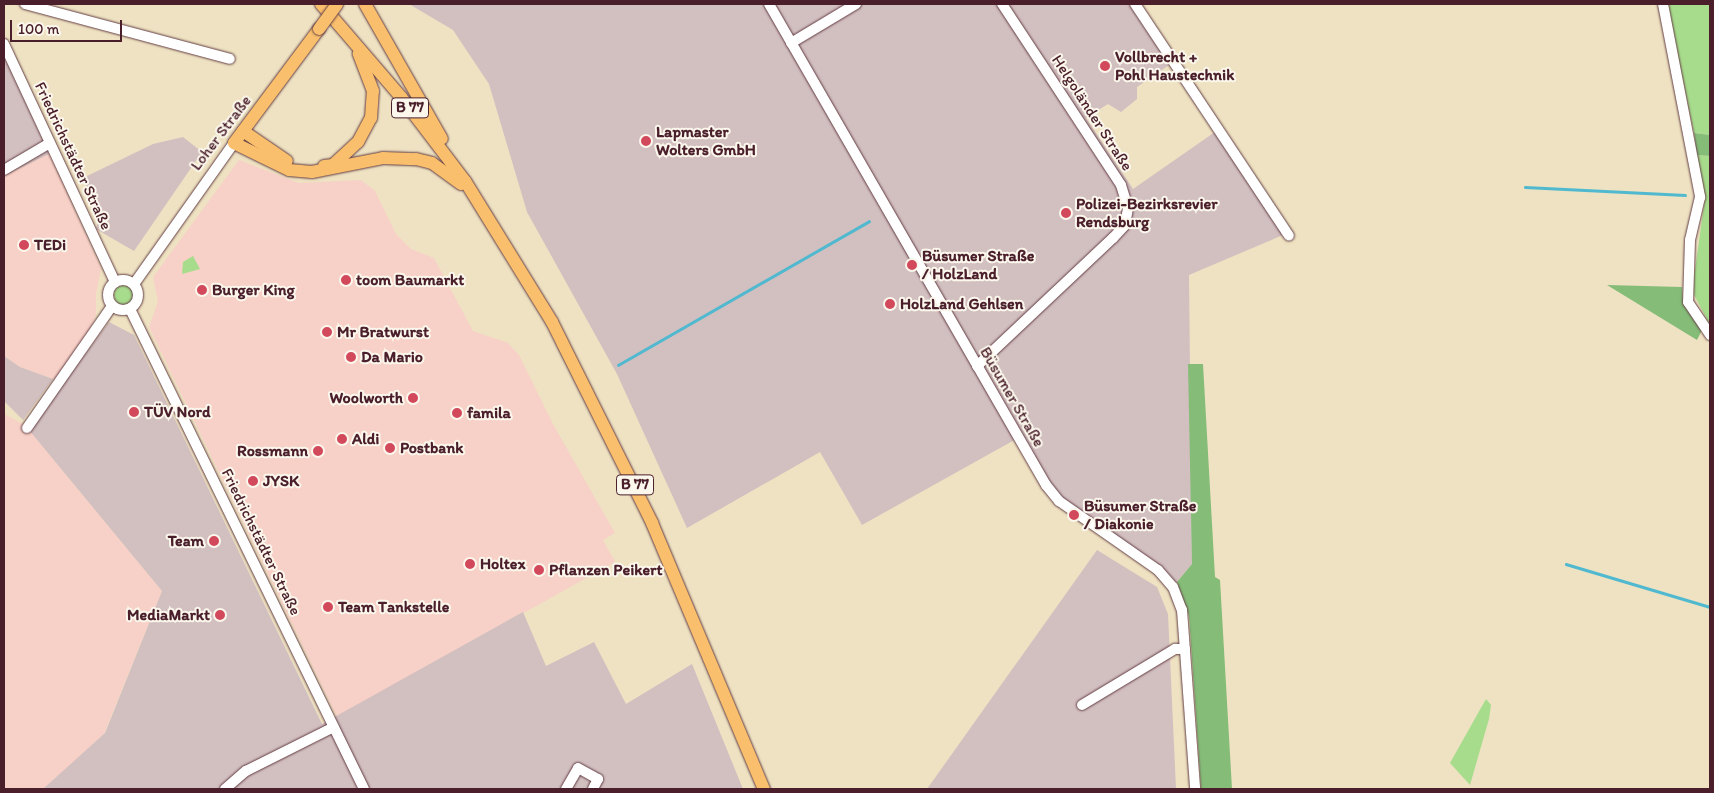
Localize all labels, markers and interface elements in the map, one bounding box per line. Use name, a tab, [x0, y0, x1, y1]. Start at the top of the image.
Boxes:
scale bar	[12, 10, 125, 42]
text: 100 m	[18, 20, 59, 38]
place label: Vollbrecht + Pohl Haustechnik	[1115, 47, 1235, 85]
street label: Helgoländer Straße	[1047, 51, 1137, 175]
marker: Vollbrecht + Pohl Haustechnik	[1099, 60, 1111, 72]
street label: Friedrichstädter Straße	[30, 79, 116, 233]
street label: Loher Straße	[187, 92, 255, 174]
road number: B 77	[390, 96, 430, 120]
place label: Lapmaster Wolters GmbH	[656, 122, 756, 160]
marker: Lapmaster Wolters GmbH	[640, 135, 652, 147]
place label: Polizei-Bezirksrevier Rendsburg	[1076, 194, 1218, 232]
marker: Polizei-Bezirksrevier Rendsburg	[1060, 207, 1072, 219]
place label: TEDi	[34, 235, 66, 255]
marker: TEDi	[18, 239, 30, 251]
place label: Büsumer Straße / HolzLand	[922, 246, 1034, 284]
marker: Büsumer Straße / HolzLand	[906, 259, 918, 271]
place label: toom Baumarkt	[356, 270, 464, 290]
marker: toom Baumarkt	[340, 274, 352, 286]
place label: Burger King	[212, 280, 295, 300]
marker: Burger King	[196, 284, 208, 296]
place label: HolzLand Gehlsen	[900, 294, 1024, 314]
marker: HolzLand Gehlsen	[884, 298, 896, 310]
place label: Mr Bratwurst	[337, 322, 430, 342]
marker: Mr Bratwurst	[321, 326, 333, 338]
street label: Büsumer Straße	[976, 344, 1048, 450]
place label: Da Mario	[361, 347, 423, 367]
marker: Da Mario	[345, 351, 357, 363]
place label: Woolworth	[329, 388, 403, 408]
marker: Woolworth	[407, 392, 419, 404]
place label: TÜV Nord	[144, 402, 211, 422]
place label: famila	[467, 403, 511, 423]
marker: TÜV Nord	[128, 406, 140, 418]
marker: famila	[451, 407, 463, 419]
place label: Aldi	[352, 429, 379, 449]
marker: Aldi	[336, 433, 348, 445]
place label: Postbank	[400, 438, 463, 458]
place label: Rossmann	[237, 441, 308, 461]
marker: Postbank	[384, 442, 396, 454]
marker: Rossmann	[312, 445, 324, 457]
street label: Friedrichstädter Straße	[217, 465, 305, 619]
place label: JYSK	[263, 471, 299, 491]
road number: B 77	[615, 472, 655, 498]
marker: JYSK	[247, 475, 259, 487]
place label: Büsumer Straße / Diakonie	[1084, 496, 1196, 534]
marker: Büsumer Straße / Diakonie	[1068, 509, 1080, 521]
place label: Team	[168, 531, 204, 551]
marker: Team	[208, 535, 220, 547]
place label: Holtex	[480, 554, 525, 574]
marker: Holtex	[464, 558, 476, 570]
place label: Pflanzen Peikert	[549, 560, 662, 580]
marker: Pflanzen Peikert	[533, 564, 545, 576]
place label: Team Tankstelle	[338, 597, 448, 617]
marker: Team Tankstelle	[322, 601, 334, 613]
place label: MediaMarkt	[127, 605, 210, 625]
marker: MediaMarkt	[214, 609, 226, 621]

